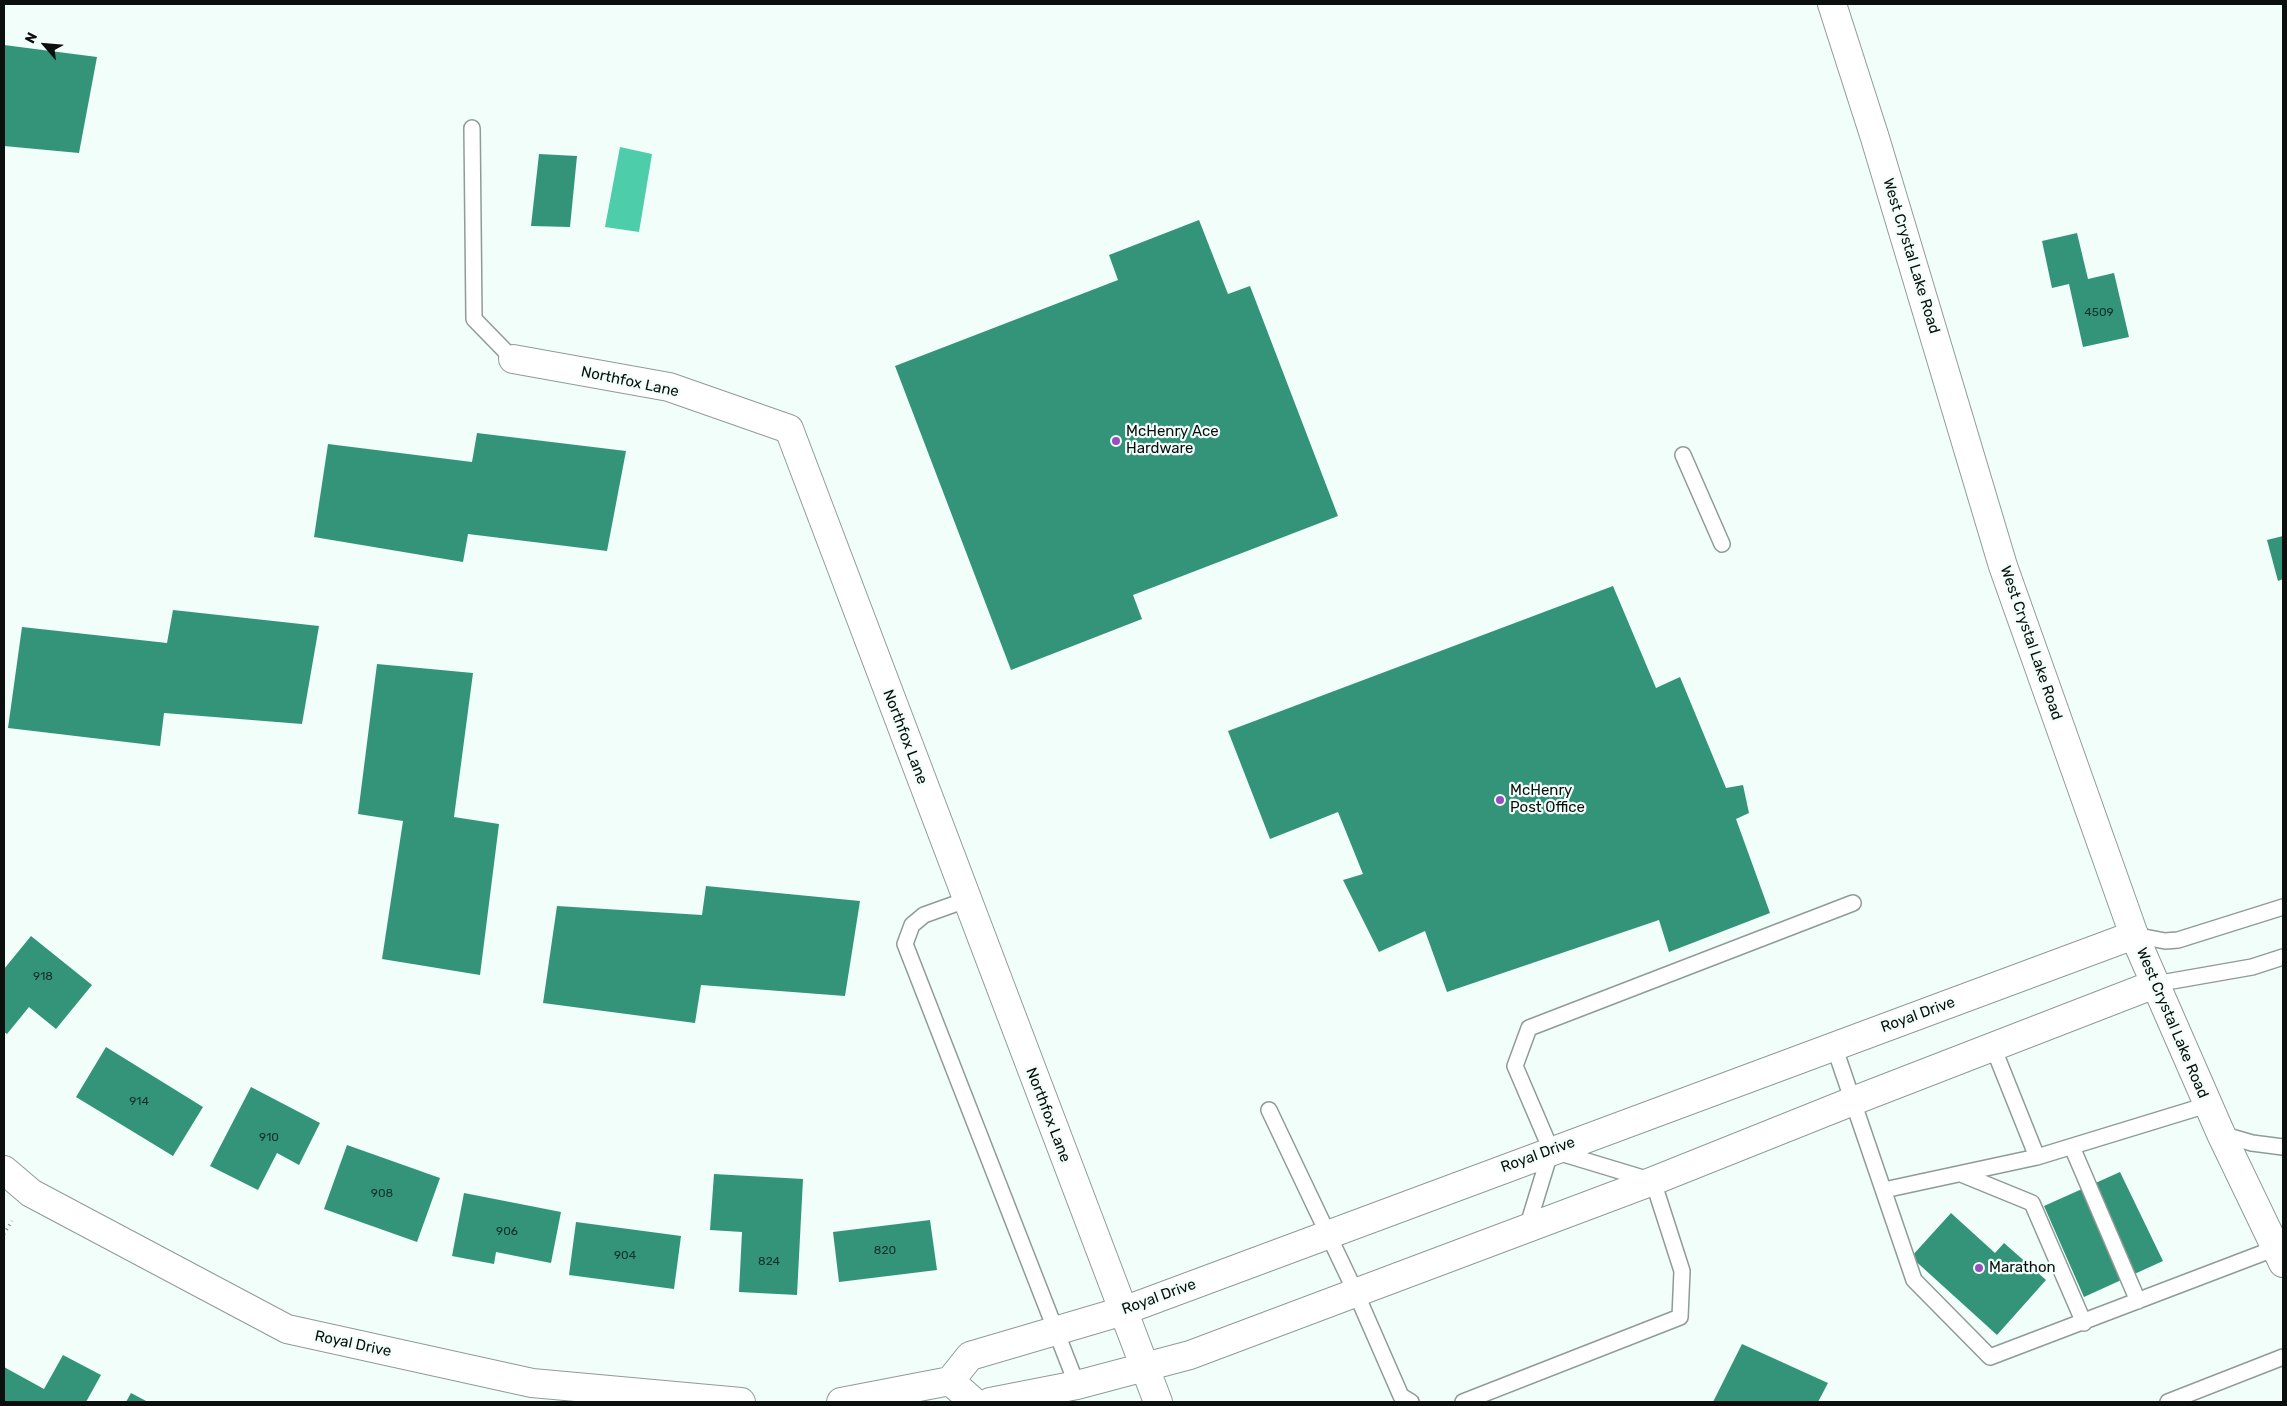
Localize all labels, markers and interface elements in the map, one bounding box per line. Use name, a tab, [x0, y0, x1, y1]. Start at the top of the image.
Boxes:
north arrow	[20, 20, 70, 70]
text: N	[21, 30, 41, 46]
street label: West Crystal Lake Road	[1879, 176, 1943, 336]
house number: 4509	[2084, 306, 2114, 320]
street label: Northfox Lane	[579, 363, 681, 401]
place label: McHenry Ace Hardware	[1126, 423, 1219, 458]
marker: McHenry Ace Hardware	[1110, 435, 1122, 447]
street label: West Crystal Lake Road	[1996, 564, 2066, 722]
street label: Northfox Lane	[879, 687, 931, 787]
place label: McHenry Post Office	[1510, 782, 1585, 817]
marker: McHenry Post Office	[1494, 794, 1506, 806]
street label: West Crystal Lake Road	[2132, 945, 2212, 1101]
house number: 918	[33, 970, 53, 984]
street label: Royal Drive	[1878, 993, 1958, 1037]
street label: Northfox Lane	[1022, 1065, 1074, 1165]
house number: 914	[129, 1095, 149, 1109]
house number: 910	[259, 1131, 279, 1145]
street label: Royal Drive	[1498, 1133, 1578, 1177]
house number: 908	[371, 1187, 393, 1201]
house number: 906	[496, 1225, 518, 1239]
house number: 820	[874, 1244, 896, 1258]
house number: 904	[614, 1249, 636, 1263]
house number: 824	[758, 1255, 780, 1269]
place label: Marathon	[1989, 1259, 2056, 1277]
marker: Marathon	[1973, 1262, 1985, 1274]
street label: Royal Drive	[1119, 1275, 1199, 1319]
street label: Royal Drive	[313, 1327, 393, 1361]

